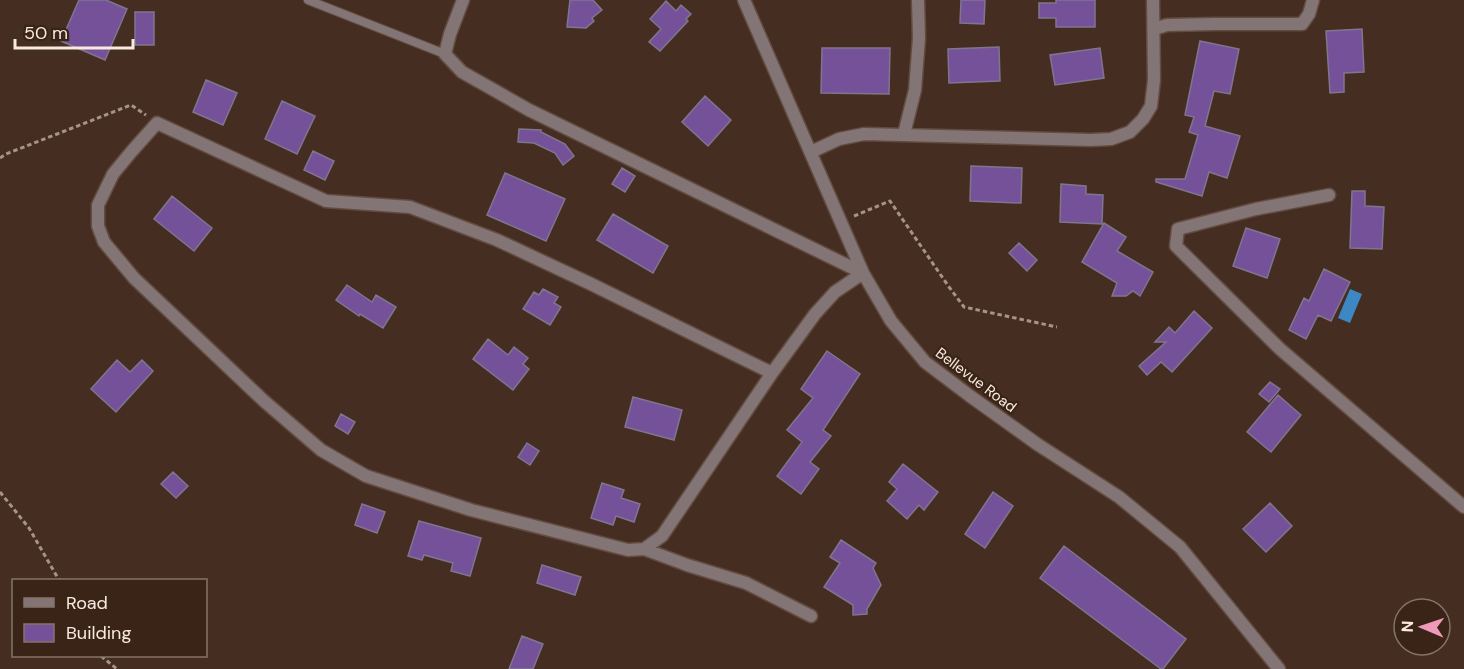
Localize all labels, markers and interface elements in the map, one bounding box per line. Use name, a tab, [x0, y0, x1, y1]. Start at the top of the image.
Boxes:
scale bar	[15, 12, 134, 50]
text: 50 m	[24, 21, 68, 45]
street label: Bellevue Road	[931, 343, 1021, 417]
legend	[12, 579, 207, 657]
text: Road	[66, 591, 108, 615]
north arrow	[1392, 597, 1452, 657]
text: N	[1397, 620, 1418, 633]
text: Building	[66, 621, 131, 645]

